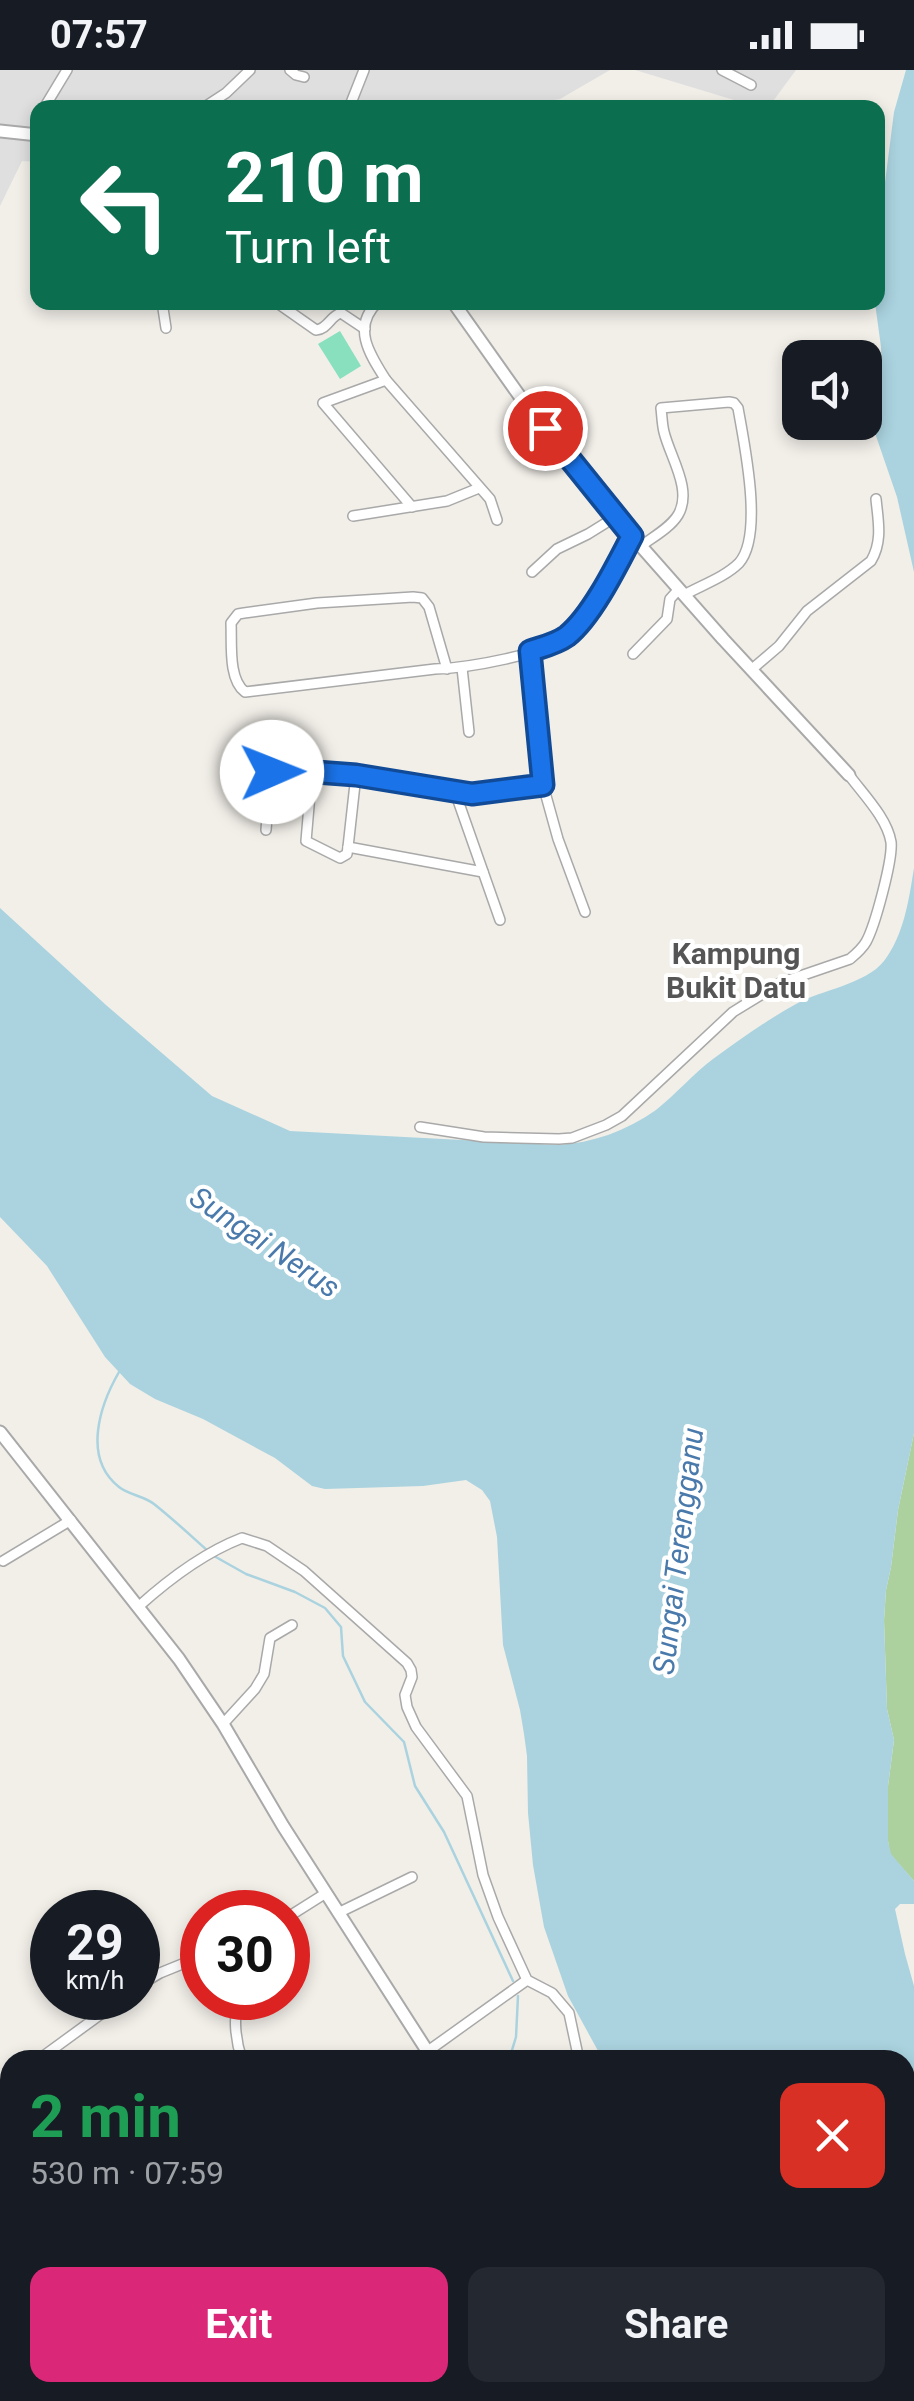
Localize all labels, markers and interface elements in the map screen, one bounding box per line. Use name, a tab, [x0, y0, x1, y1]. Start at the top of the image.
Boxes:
text: 07:57	[50, 13, 148, 57]
text: 210 m	[225, 137, 424, 219]
icon: left	[60, 140, 190, 270]
text: Turn left	[225, 221, 391, 274]
map controls	[782, 340, 882, 440]
button: sound	[782, 340, 882, 440]
pin	[503, 386, 588, 471]
icon: arrive	[518, 401, 573, 456]
position arrow	[220, 720, 324, 824]
district label: Kampung Bukit Datu	[666, 936, 806, 1005]
water label: Sungai Nerus	[183, 1179, 347, 1305]
water label: Sungai Terengganu	[645, 1426, 711, 1676]
speed limit sign: 30	[180, 1890, 310, 2020]
text: 29	[66, 1914, 124, 1972]
text: km/h	[66, 1966, 124, 1995]
text: 2 min	[30, 2081, 181, 2152]
button: close	[780, 2083, 885, 2188]
text: 530 m · 07:59	[30, 2154, 224, 2192]
button: Exit	[30, 2267, 448, 2382]
button: Share	[468, 2267, 885, 2382]

